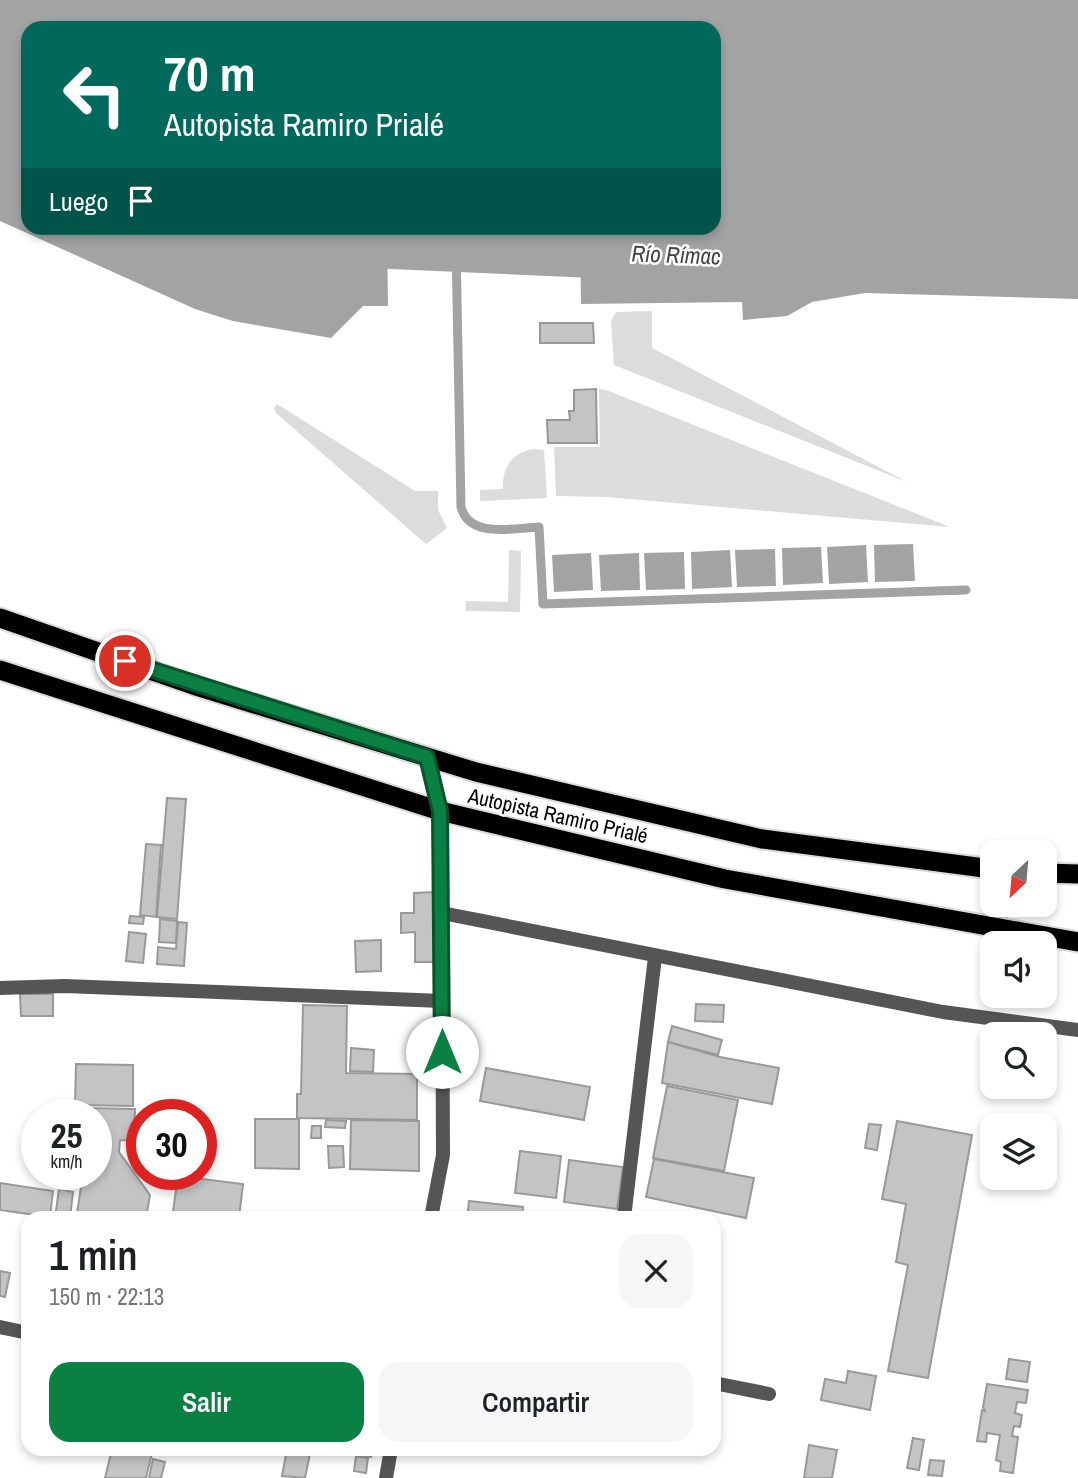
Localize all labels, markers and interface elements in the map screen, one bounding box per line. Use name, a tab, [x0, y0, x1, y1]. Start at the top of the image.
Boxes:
text: 70 m	[164, 40, 256, 106]
icon: left	[49, 49, 140, 140]
text: Autopista Ramiro Prialé	[164, 103, 444, 146]
icon: arrive	[122, 182, 160, 220]
text: Luego	[49, 184, 108, 219]
water label: Río Rímac	[631, 237, 721, 272]
pin	[95, 631, 155, 691]
icon: arrive	[106, 642, 144, 680]
street label: Autopista Ramiro Prialé	[464, 780, 651, 850]
north arrow	[980, 840, 1057, 917]
map controls	[980, 840, 1057, 1190]
button: sound	[980, 931, 1057, 1008]
position arrow	[405, 1015, 479, 1089]
button: search	[980, 1022, 1057, 1099]
speed limit sign: 30	[126, 1099, 217, 1190]
text: 25	[51, 1112, 82, 1159]
button: layers	[980, 1113, 1057, 1190]
text: km/h	[51, 1149, 83, 1174]
text: 1 min	[49, 1227, 138, 1283]
button: close	[619, 1234, 693, 1308]
text: 150 m · 22:13	[49, 1281, 164, 1312]
button: Salir	[49, 1362, 364, 1442]
button: Compartir	[378, 1362, 693, 1442]

